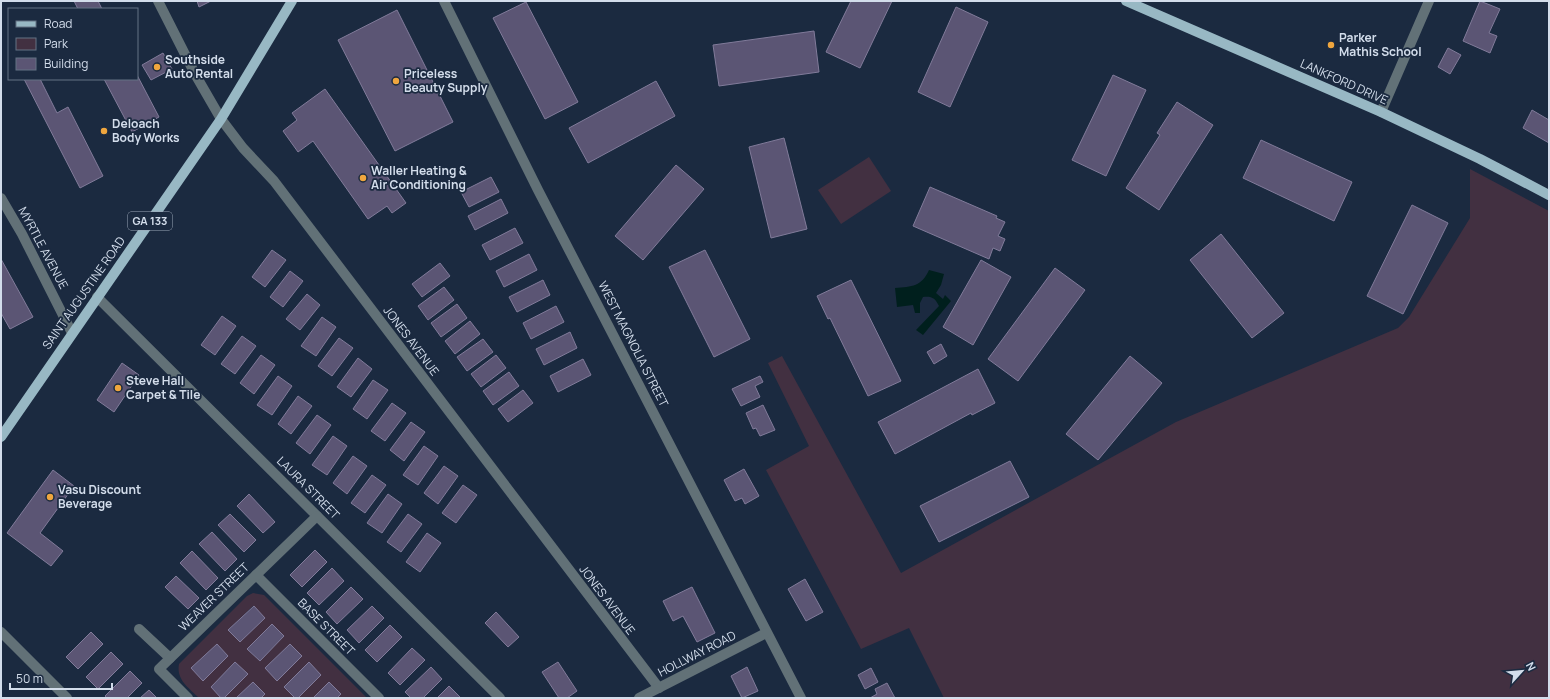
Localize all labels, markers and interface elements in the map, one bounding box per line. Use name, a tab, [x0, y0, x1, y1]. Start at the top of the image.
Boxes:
legend	[8, 8, 138, 80]
text: Road	[44, 15, 72, 32]
place label: Parker Mathis School	[1339, 29, 1422, 60]
text: Park	[44, 35, 69, 52]
marker: Parker Mathis School	[1326, 40, 1336, 50]
place label: Southside Auto Rental	[165, 51, 233, 82]
text: Building	[44, 55, 88, 72]
street label: LANKFORD DRIVE	[1298, 55, 1391, 109]
marker: Southside Auto Rental	[152, 62, 162, 72]
place label: Priceless Beauty Supply	[404, 65, 488, 96]
marker: Priceless Beauty Supply	[391, 76, 401, 86]
place label: Deloach Body Works	[112, 115, 180, 146]
marker: Deloach Body Works	[99, 126, 109, 136]
place label: Waller Heating & Air Conditioning	[371, 162, 467, 193]
marker: Waller Heating & Air Conditioning	[358, 173, 368, 183]
street label: MYRTLE AVENUE	[15, 204, 72, 292]
road number: GA 133	[128, 212, 172, 230]
street label: SAINT AUGUSTINE ROAD	[38, 233, 129, 352]
street label: WEST MAGNOLIA STREET	[594, 278, 673, 410]
street label: JONES AVENUE	[380, 302, 443, 379]
place label: Steve Hall Carpet & Tile	[126, 372, 200, 403]
marker: Steve Hall Carpet & Tile	[113, 383, 123, 393]
street label: LAURA STREET	[273, 452, 344, 523]
place label: Vasu Discount Beverage	[58, 481, 141, 512]
marker: Vasu Discount Beverage	[45, 492, 55, 502]
street label: WEAVER STREET	[175, 558, 253, 635]
street label: JONES AVENUE	[576, 561, 639, 638]
street label: BASE STREET	[294, 594, 359, 660]
street label: HOLLWAY ROAD	[655, 627, 739, 681]
north arrow	[1502, 651, 1542, 691]
text: N	[1523, 659, 1540, 673]
scale bar	[10, 665, 112, 691]
text: 50 m	[16, 670, 43, 687]

